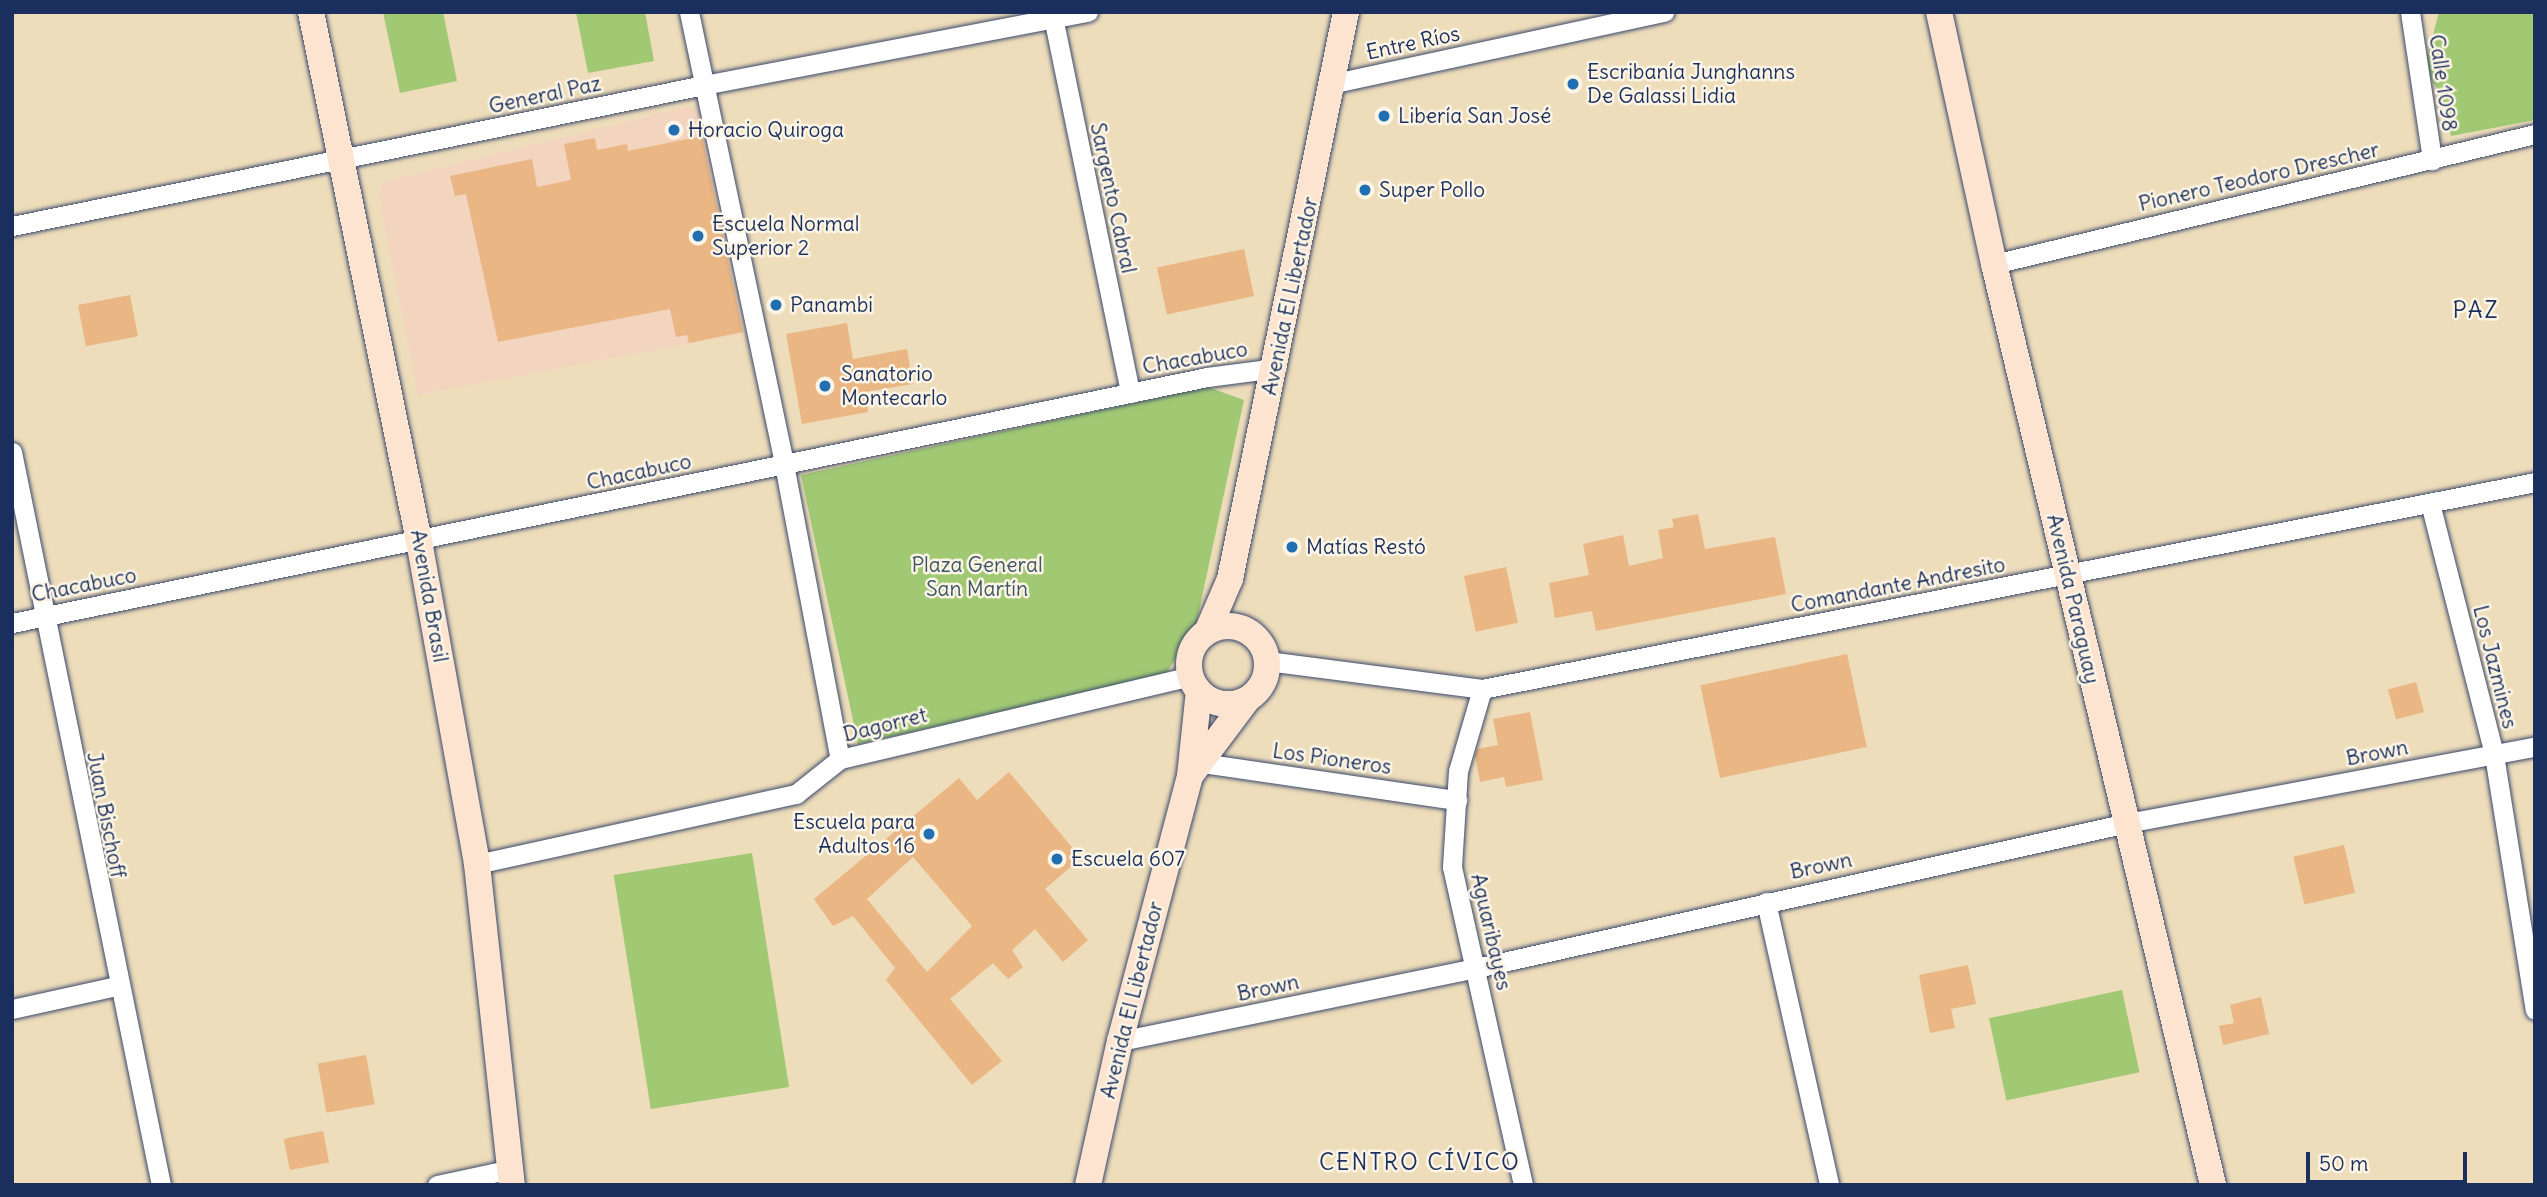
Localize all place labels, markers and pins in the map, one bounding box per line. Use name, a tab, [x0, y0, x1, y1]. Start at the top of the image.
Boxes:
place label: Escribanía Junghanns De Galassi Lidia	[1587, 59, 1795, 109]
marker: Escribanía Junghanns De Galassi Lidia	[1565, 76, 1581, 92]
place label: Libería San José	[1398, 103, 1551, 129]
marker: Libería San José	[1376, 108, 1392, 124]
place label: Horacio Quiroga	[688, 117, 844, 143]
marker: Horacio Quiroga	[666, 122, 682, 138]
place label: Super Pollo	[1379, 177, 1485, 203]
marker: Super Pollo	[1357, 182, 1373, 198]
place label: Escuela Normal Superior 2	[712, 211, 860, 261]
marker: Escuela Normal Superior 2	[690, 228, 706, 244]
place label: Panambi	[790, 292, 873, 318]
marker: Panambi	[768, 297, 784, 313]
place label: Sanatorio Montecarlo	[841, 361, 947, 411]
marker: Sanatorio Montecarlo	[815, 376, 835, 396]
place label: Matías Restó	[1306, 534, 1426, 560]
marker: Matías Restó	[1284, 539, 1300, 555]
place label: Escuela para Adultos 16	[793, 809, 915, 859]
marker: Escuela para Adultos 16	[921, 826, 937, 842]
place label: Escuela 607	[1071, 846, 1185, 872]
marker: Escuela 607	[1049, 851, 1065, 867]

